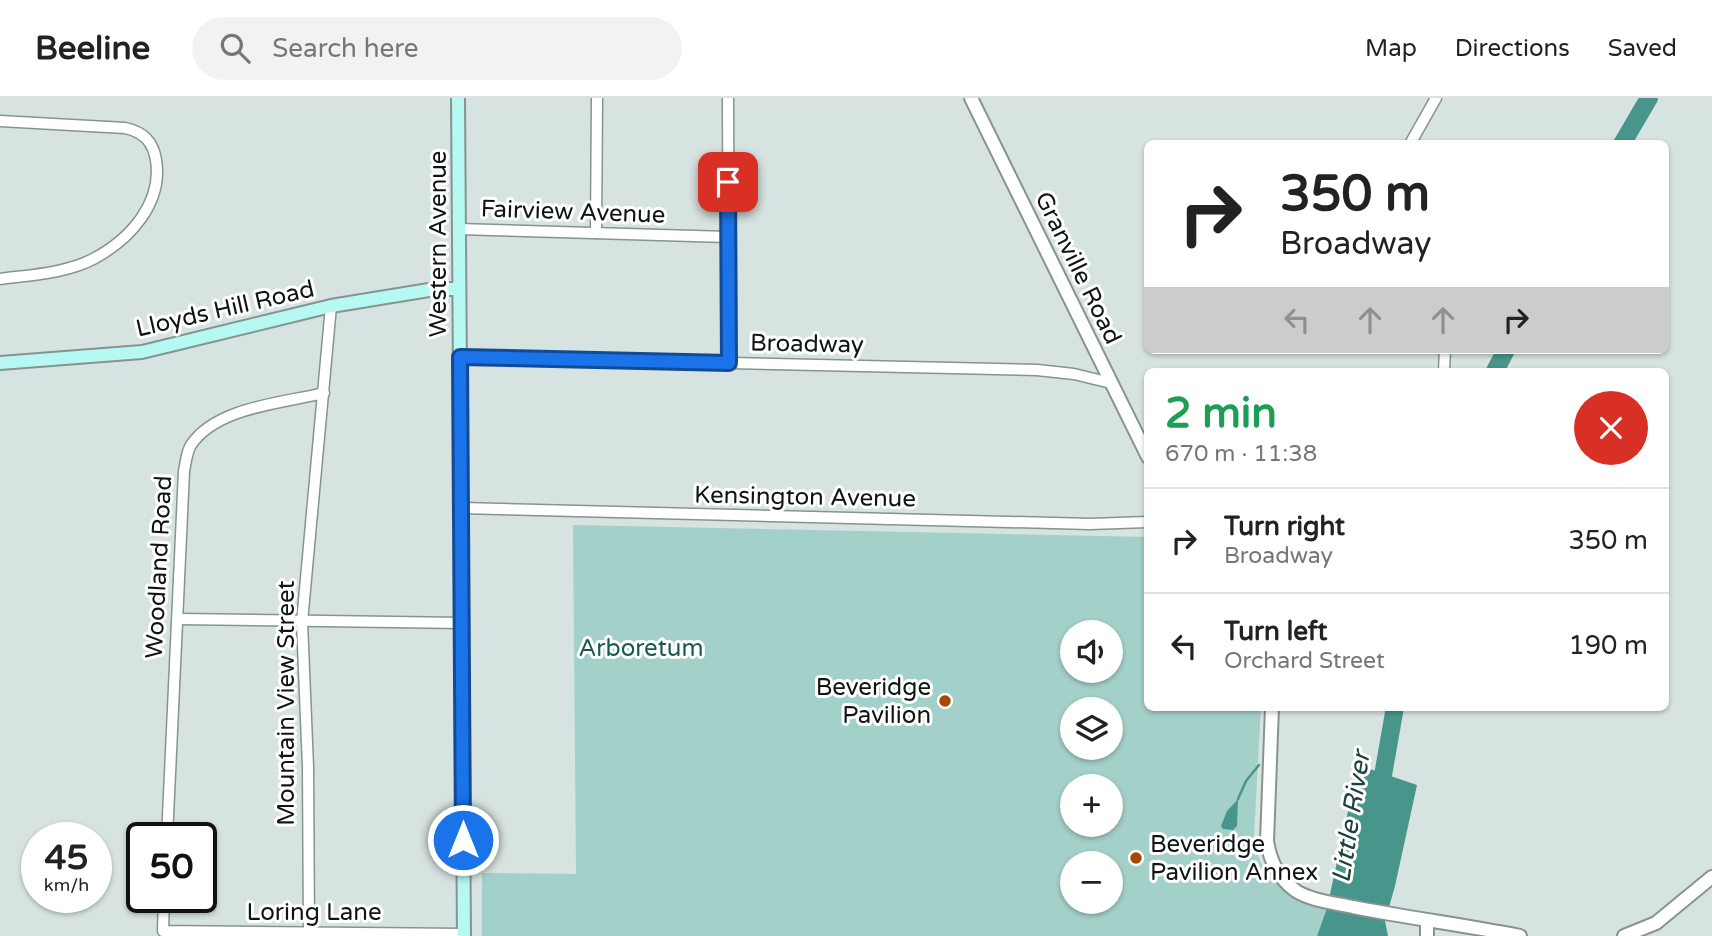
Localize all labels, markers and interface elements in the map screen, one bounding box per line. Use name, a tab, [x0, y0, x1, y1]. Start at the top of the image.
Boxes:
search box	[192, 17, 682, 80]
text: Beeline	[35, 29, 150, 68]
icon: search	[216, 29, 254, 67]
text: Search here	[272, 33, 418, 64]
text: Map	[1365, 34, 1417, 63]
text: Directions	[1455, 34, 1570, 63]
text: Saved	[1608, 34, 1677, 63]
street label: Western Avenue	[424, 151, 453, 337]
pin	[698, 152, 758, 212]
icon: arrive	[709, 163, 747, 201]
text: 350 m	[1280, 165, 1430, 224]
icon: right	[1165, 168, 1256, 259]
street label: Granville Road	[1029, 187, 1127, 349]
street label: Fairview Avenue	[480, 194, 666, 230]
text: Broadway	[1280, 225, 1431, 263]
street label: Lloyds Hill Road	[133, 274, 317, 344]
icon: left	[1278, 301, 1316, 339]
icon: ahead	[1351, 301, 1389, 339]
icon: ahead	[1424, 301, 1462, 339]
icon: right	[1497, 301, 1535, 339]
street label: Broadway	[750, 329, 864, 359]
text: 2 min	[1165, 388, 1277, 439]
button: close	[1574, 391, 1648, 465]
text: 670 m · 11:38	[1165, 440, 1317, 468]
street label: Woodland Road	[140, 475, 178, 659]
street label: Kensington Avenue	[694, 481, 916, 513]
text: Turn right	[1224, 511, 1345, 542]
icon: right	[1165, 522, 1203, 560]
text: 350 m	[1568, 525, 1648, 556]
text: Broadway	[1224, 542, 1333, 570]
street label: Mountain View Street	[272, 580, 301, 826]
text: Turn left	[1224, 616, 1327, 647]
map controls	[1060, 620, 1123, 914]
button: sound	[1060, 620, 1123, 683]
icon: left	[1165, 627, 1203, 665]
text: 190 m	[1568, 630, 1648, 661]
park label: Arboretum	[579, 634, 703, 663]
text: Orchard Street	[1224, 647, 1385, 675]
place label: Beveridge Pavilion	[816, 673, 931, 730]
marker: Beveridge Pavilion	[937, 693, 953, 709]
button: layers	[1060, 697, 1123, 760]
water label: Little River	[1325, 746, 1377, 885]
button: +	[1060, 774, 1123, 837]
position arrow	[426, 803, 500, 877]
speed limit sign: 50	[126, 822, 217, 913]
place label: Beveridge Pavilion Annex	[1150, 830, 1318, 887]
text: 45	[45, 837, 88, 879]
marker: Beveridge Pavilion Annex	[1128, 850, 1144, 866]
button: −	[1060, 851, 1123, 914]
text: km/h	[44, 874, 89, 896]
street label: Loring Lane	[246, 898, 382, 927]

